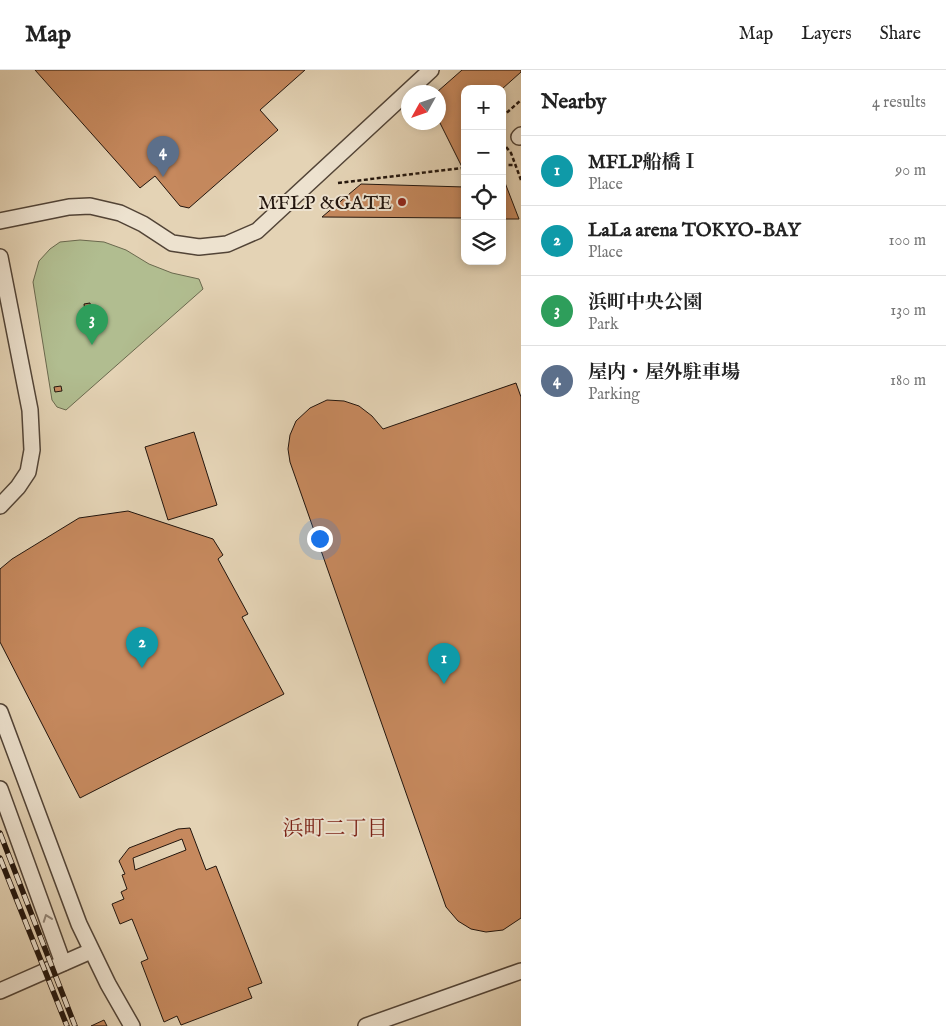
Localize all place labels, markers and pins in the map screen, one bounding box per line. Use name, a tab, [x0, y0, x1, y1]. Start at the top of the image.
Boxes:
pin: 4	[147, 136, 179, 177]
place label: MFLP &GATE	[258, 191, 392, 216]
marker: MFLP &GATE	[396, 196, 408, 208]
pin: 3	[76, 304, 108, 345]
pin: 2	[126, 627, 158, 668]
pin: 1	[428, 643, 460, 684]

